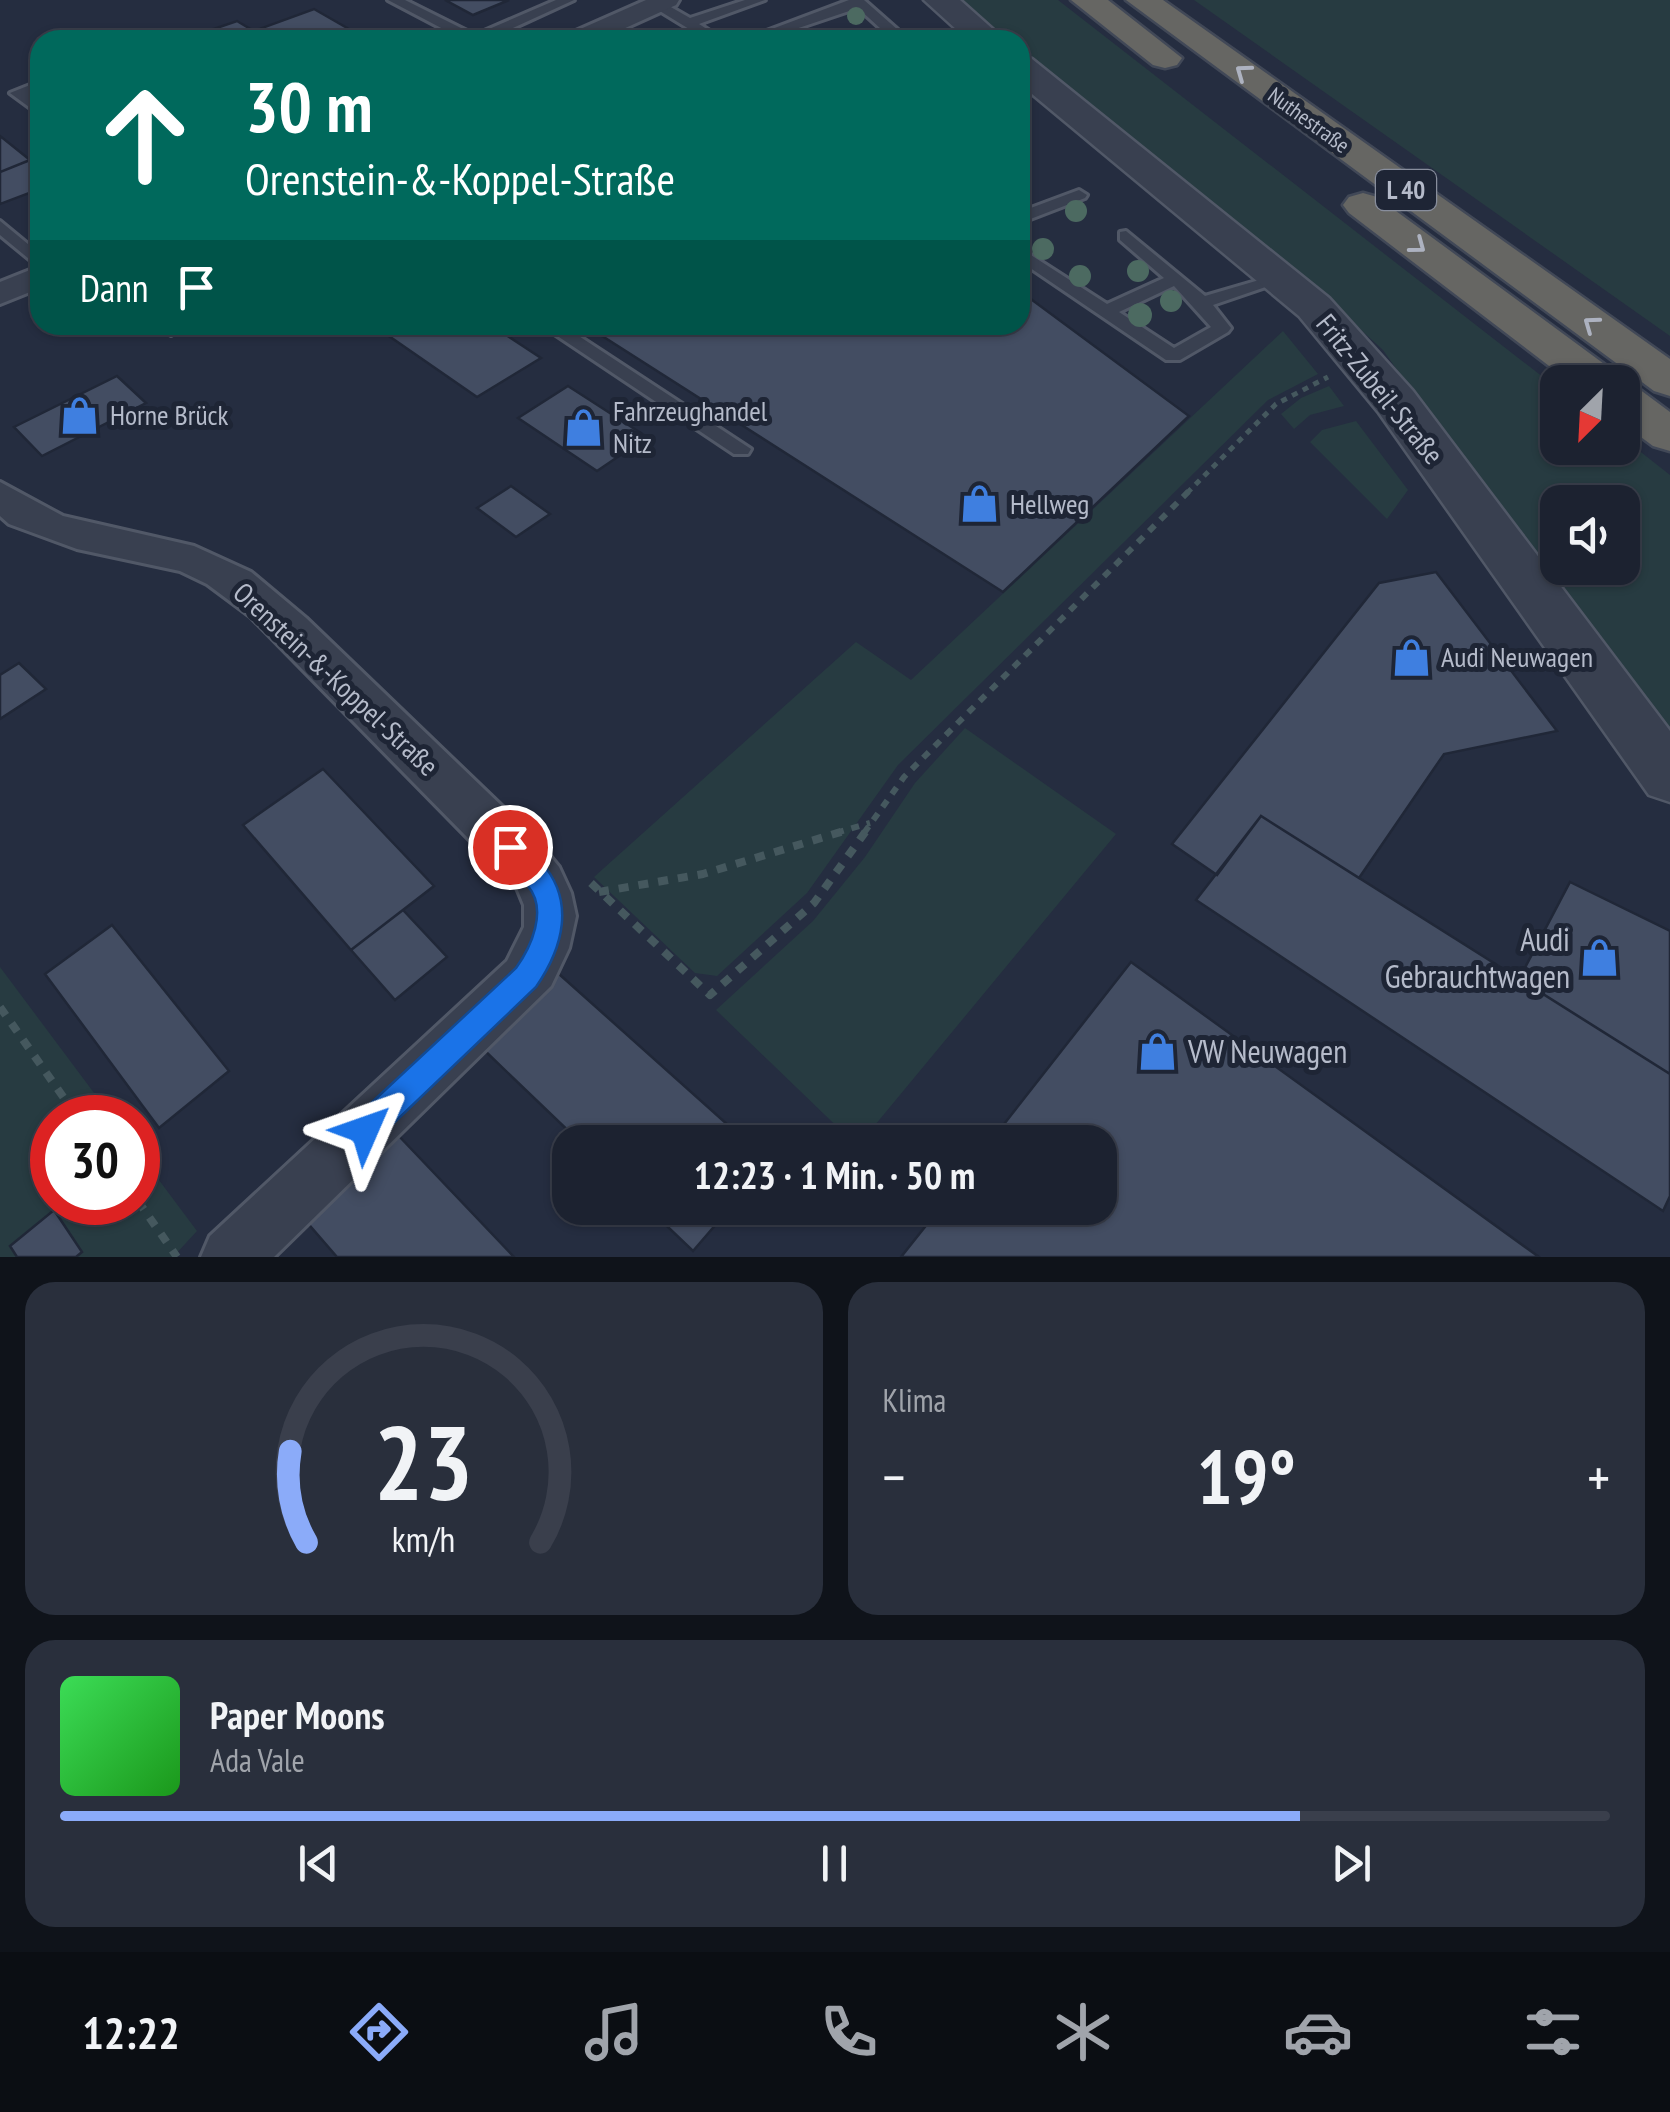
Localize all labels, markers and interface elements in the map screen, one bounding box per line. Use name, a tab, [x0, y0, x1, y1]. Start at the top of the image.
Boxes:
text: 30 m	[245, 61, 373, 151]
one-way arrow	[1235, 66, 1254, 84]
icon: ahead	[80, 70, 210, 200]
street label: Nuthestraße	[1263, 81, 1355, 159]
text: Orenstein-&-Koppel-Straße	[245, 149, 675, 207]
road number: L 40	[1376, 170, 1436, 210]
one-way arrow	[1407, 235, 1425, 252]
icon: arrive	[169, 260, 224, 315]
text: Dann	[80, 263, 149, 312]
street label: Fritz-Zubeil-Straße	[1309, 306, 1452, 471]
one-way arrow	[1584, 318, 1602, 336]
north arrow	[1540, 365, 1640, 465]
map controls	[1540, 365, 1640, 585]
place label: Fahrzeughandel Nitz	[613, 392, 768, 461]
shop icon: Horne Brück	[59, 394, 101, 436]
place label: Horne Brück	[110, 396, 229, 433]
shop icon: Fahrzeughandel Nitz	[562, 406, 604, 448]
shop icon: Hellweg	[959, 483, 1001, 525]
place label: Hellweg	[1010, 485, 1089, 522]
button: sound	[1540, 485, 1640, 585]
street label: Orenstein-&-Koppel-Straße	[226, 574, 447, 783]
shop icon: Audi Neuwagen	[1390, 636, 1432, 678]
place label: Audi Neuwagen	[1441, 638, 1593, 675]
pin	[468, 805, 553, 890]
icon: arrive	[483, 820, 538, 875]
place label: Audi Gebrauchtwagen	[1385, 918, 1570, 997]
shop icon: Audi Gebrauchtwagen	[1579, 937, 1621, 979]
place label: VW Neuwagen	[1187, 1030, 1347, 1072]
shop icon: VW Neuwagen	[1137, 1031, 1179, 1073]
position arrow	[313, 1078, 417, 1182]
speed limit sign: 30	[30, 1095, 160, 1225]
text: 12:23 · 1 Min. · 50 m	[694, 1150, 975, 1199]
text: Klima	[883, 1379, 946, 1421]
text: 23	[374, 1394, 473, 1529]
text: 19°	[1197, 1428, 1296, 1525]
text: −	[883, 1441, 905, 1512]
text: +	[1587, 1441, 1610, 1512]
text: km/h	[392, 1516, 455, 1562]
text: Paper Moons	[210, 1690, 385, 1739]
text: Ada Vale	[210, 1739, 305, 1781]
icon: previous	[291, 1836, 346, 1891]
icon: pause	[807, 1836, 862, 1891]
icon: next	[1324, 1836, 1379, 1891]
icon: directions	[344, 1997, 414, 2067]
icon: music	[579, 1997, 649, 2067]
icon: phone	[814, 1997, 884, 2067]
icon: climate	[1048, 1997, 1118, 2067]
icon: car	[1283, 1997, 1353, 2067]
icon: filters	[1518, 1997, 1588, 2067]
text: 12:22	[82, 2003, 180, 2061]

